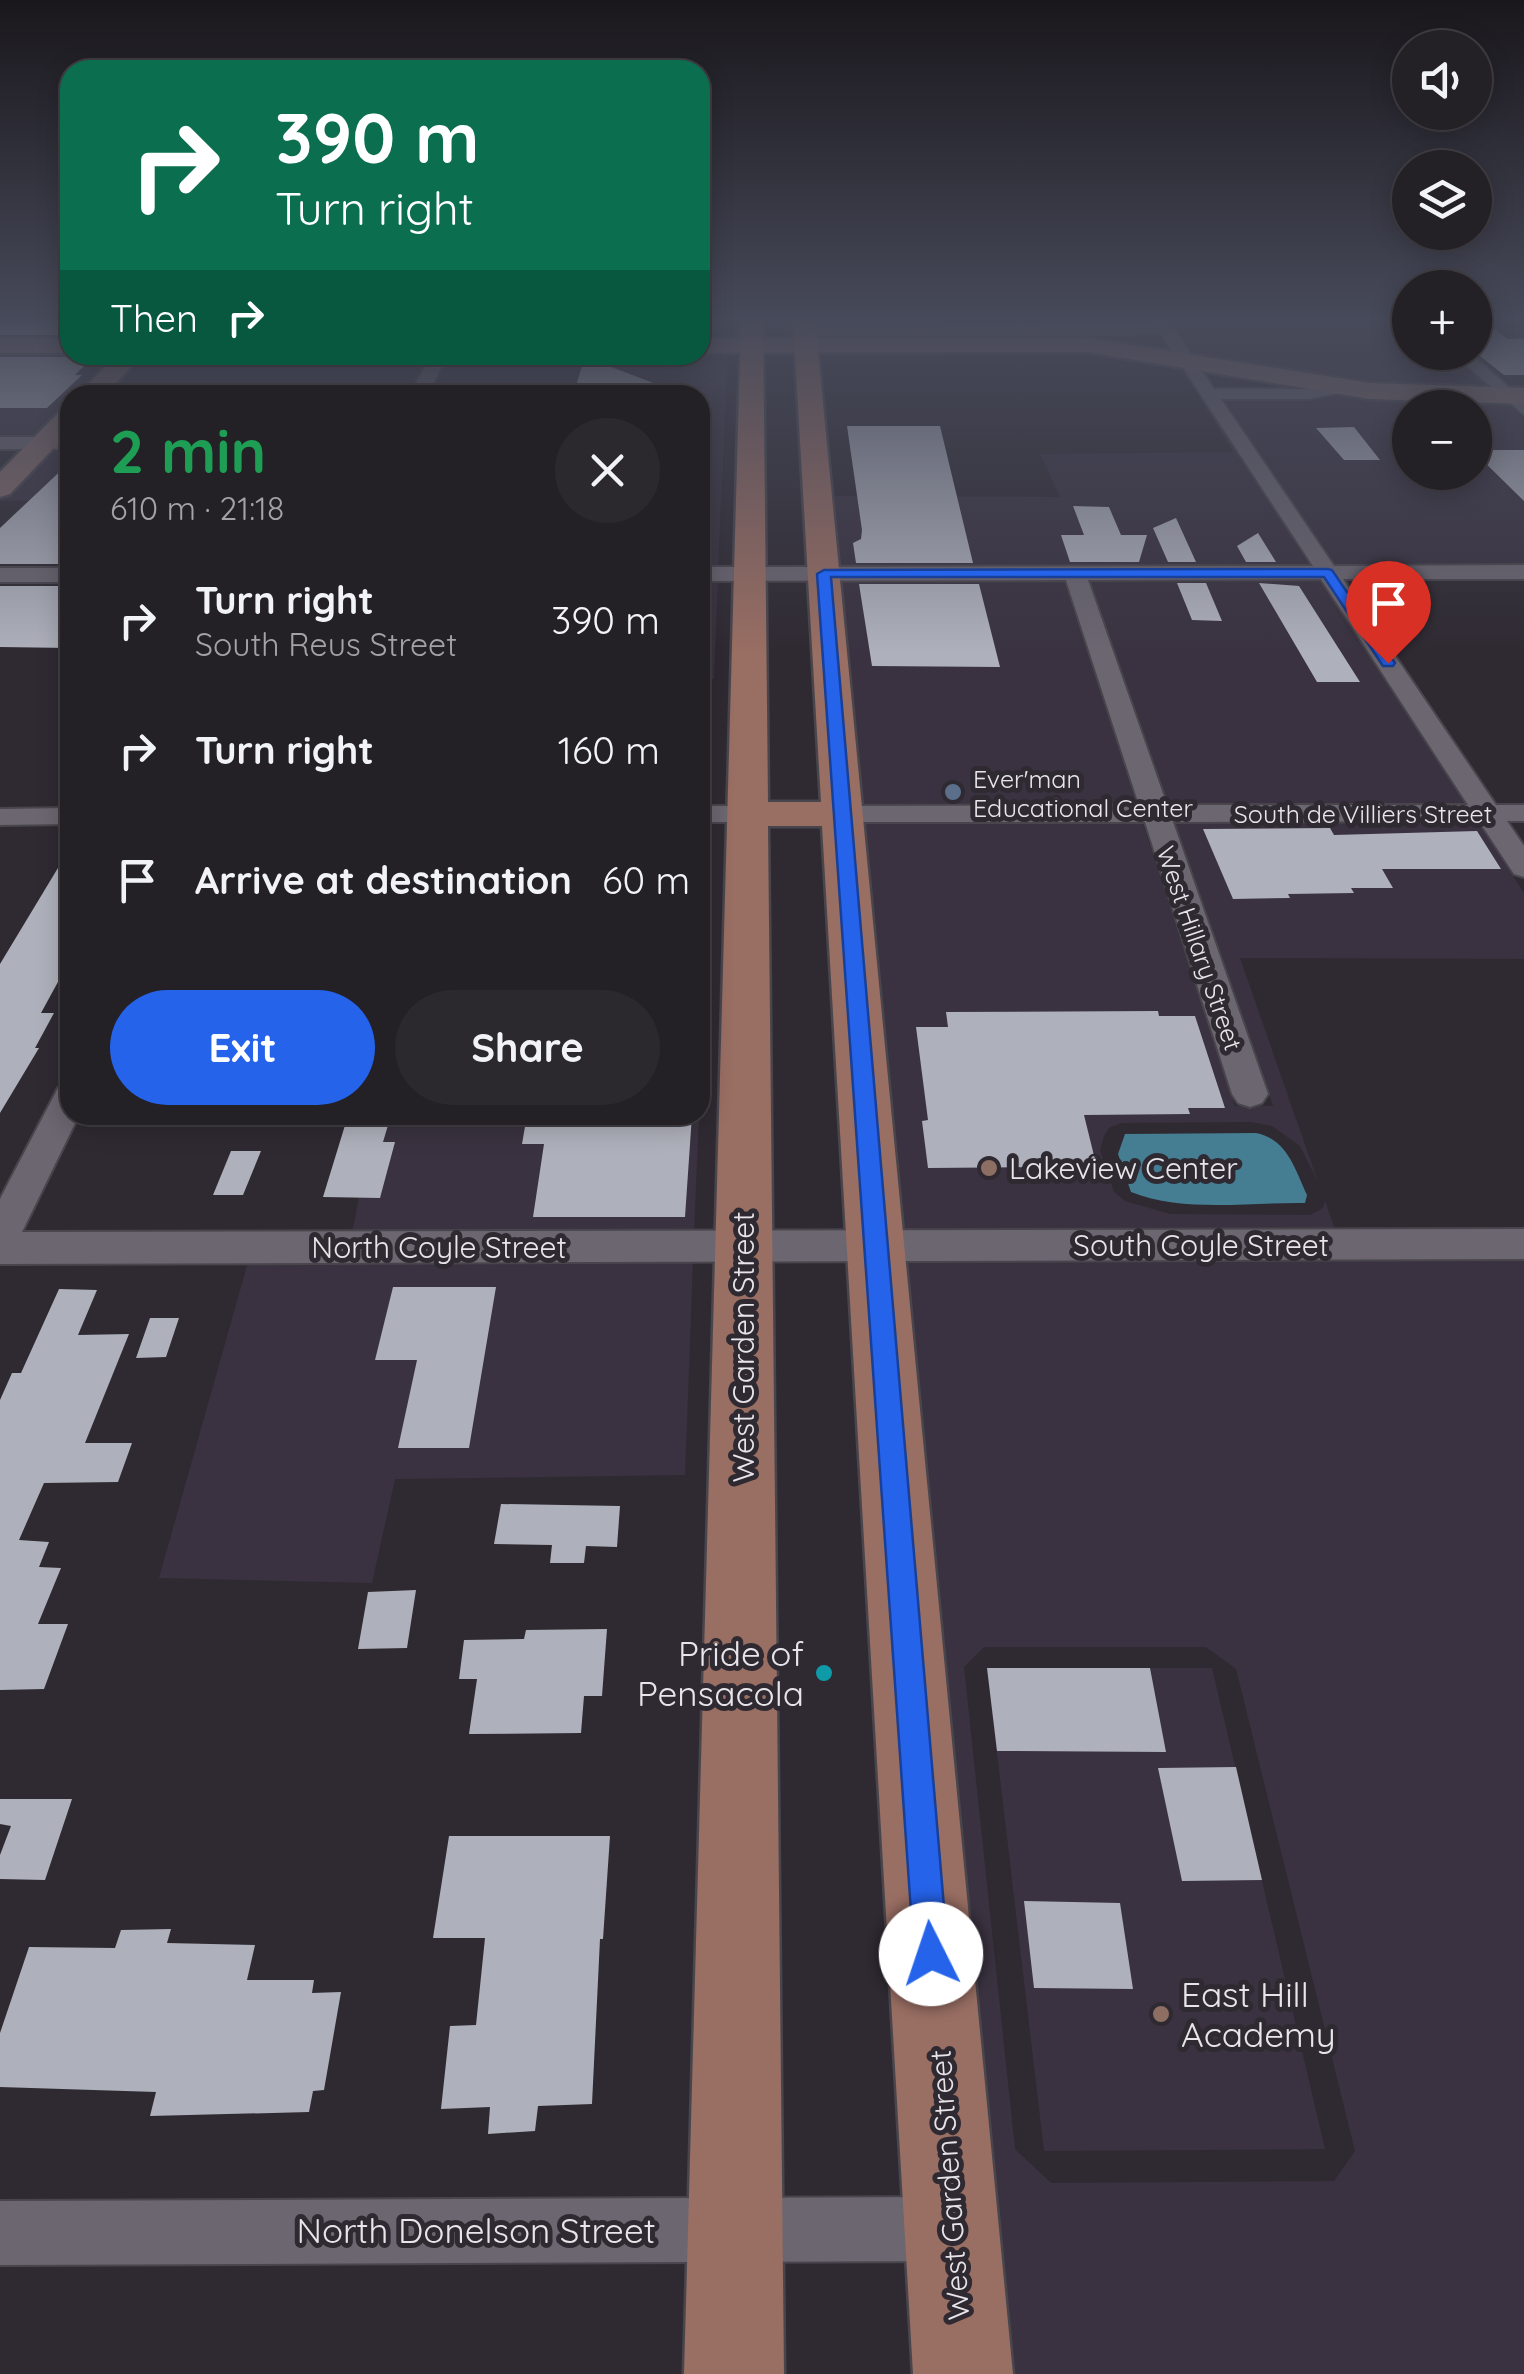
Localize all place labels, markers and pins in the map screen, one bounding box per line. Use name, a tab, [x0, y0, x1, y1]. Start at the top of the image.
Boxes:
pin	[1346, 561, 1431, 664]
place label: Ever'man Educational Center	[973, 763, 1193, 823]
marker: Ever'man Educational Center	[942, 781, 964, 803]
place label: Lakeview Center	[1009, 1149, 1238, 1187]
marker: Lakeview Center	[978, 1157, 1000, 1179]
place label: Pride of Pensacola	[637, 1631, 804, 1715]
marker: Pride of Pensacola	[813, 1662, 835, 1684]
place label: East Hill Academy	[1181, 1972, 1336, 2056]
marker: East Hill Academy	[1150, 2003, 1172, 2025]

